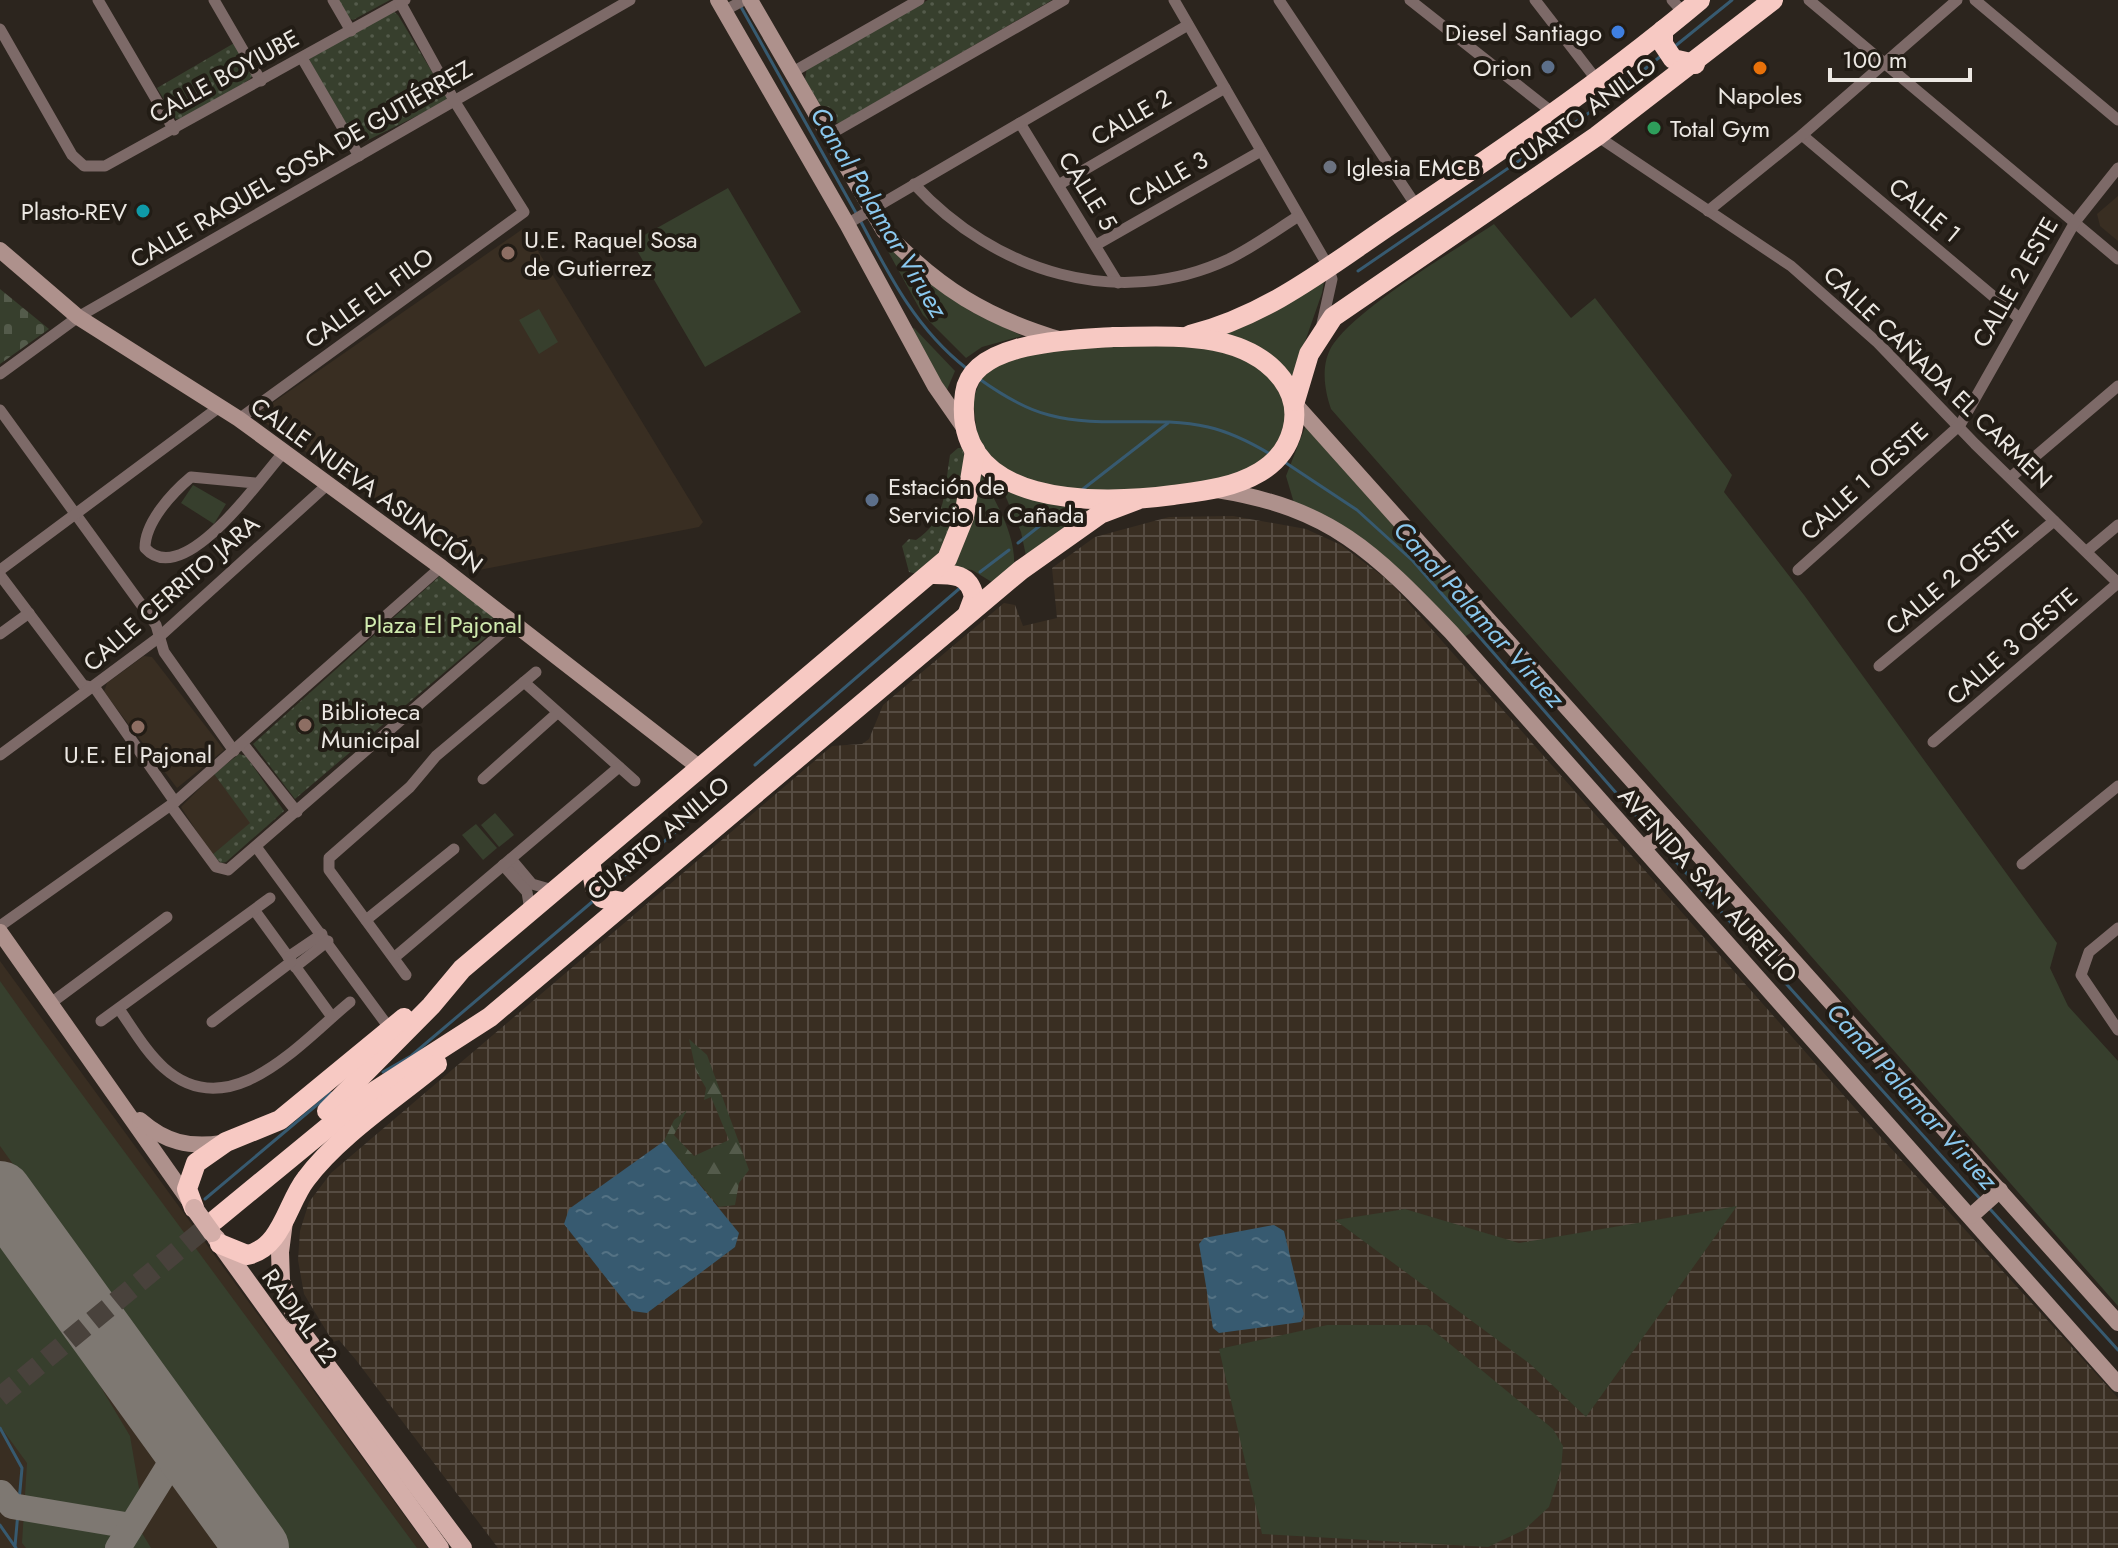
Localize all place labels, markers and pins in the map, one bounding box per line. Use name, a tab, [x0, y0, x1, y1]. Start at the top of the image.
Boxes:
place label: Diesel Santiago	[1445, 15, 1602, 50]
marker: Diesel Santiago	[1609, 23, 1627, 41]
place label: Orion	[1473, 50, 1532, 85]
marker: Orion	[1539, 58, 1557, 76]
marker: Napoles	[1751, 59, 1769, 77]
place label: Napoles	[1718, 78, 1802, 113]
place label: Total Gym	[1670, 111, 1770, 146]
marker: Total Gym	[1645, 119, 1663, 137]
place label: Iglesia EMCB	[1346, 150, 1481, 185]
marker: Iglesia EMCB	[1321, 158, 1339, 176]
place label: Plasto-REV	[21, 194, 127, 229]
marker: Plasto-REV	[134, 202, 152, 220]
place label: U.E. Raquel Sosa de Gutierrez	[524, 222, 698, 285]
marker: U.E. Raquel Sosa de Gutierrez	[499, 244, 517, 262]
place label: Estación de Servicio La Cañada	[888, 469, 1084, 532]
marker: Estación de Servicio La Cañada	[863, 491, 881, 509]
place label: Biblioteca Municipal	[321, 694, 420, 757]
marker: Biblioteca Municipal	[296, 716, 314, 734]
marker: U.E. El Pajonal	[129, 718, 147, 736]
place label: U.E. El Pajonal	[64, 737, 212, 772]

